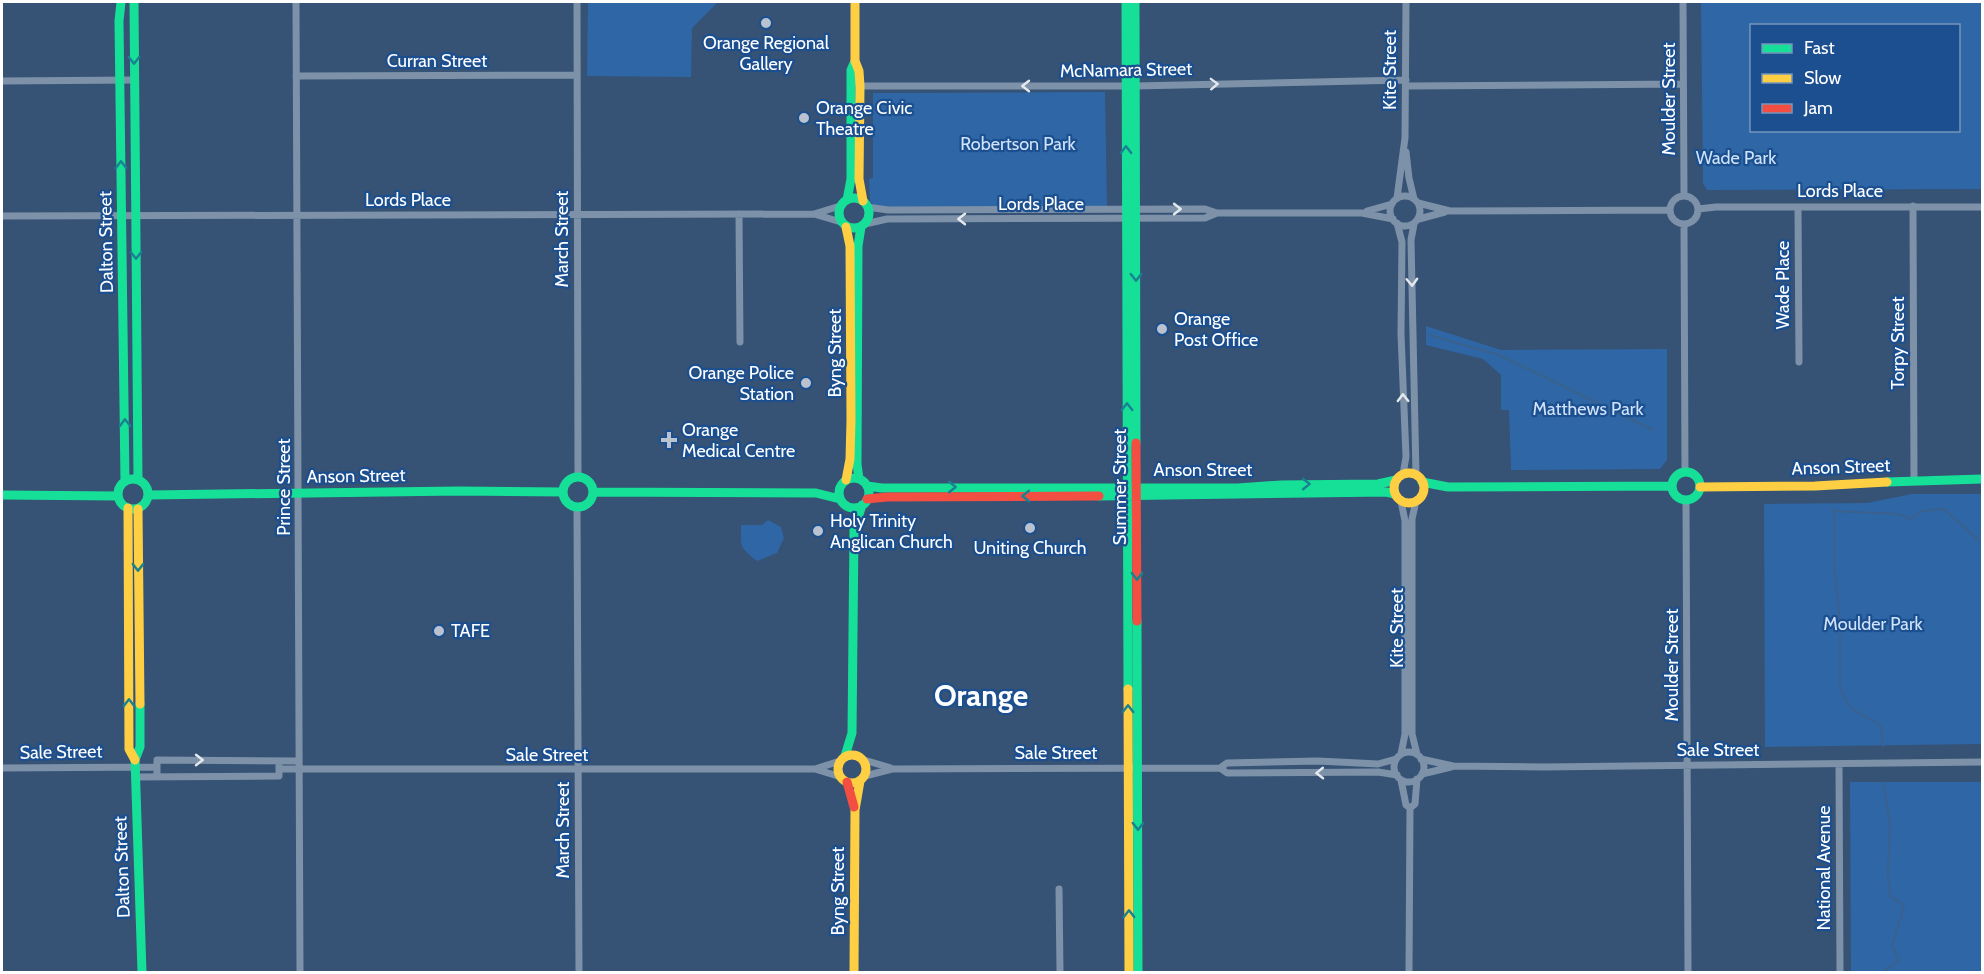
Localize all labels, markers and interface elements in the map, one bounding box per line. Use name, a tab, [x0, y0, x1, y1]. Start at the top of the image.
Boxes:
marker: Orange Regional Gallery	[759, 16, 773, 30]
legend	[1750, 24, 1960, 132]
street label: Kite Street	[1379, 30, 1401, 110]
place label: Orange Regional Gallery	[703, 32, 830, 75]
text: Fast	[1804, 37, 1835, 59]
street label: Moulder Street	[1658, 42, 1680, 156]
street label: Curran Street	[387, 50, 487, 72]
one-way arrow	[128, 55, 140, 64]
street label: McNamara Street	[1060, 58, 1192, 82]
text: Slow	[1804, 67, 1841, 89]
one-way arrow	[1210, 78, 1219, 90]
one-way arrow	[1021, 80, 1030, 92]
place label: Orange Civic Theatre	[816, 97, 913, 140]
text: Jam	[1803, 97, 1833, 119]
marker: Orange Civic Theatre	[797, 111, 811, 125]
park label: Robertson Park	[960, 133, 1077, 155]
one-way arrow	[1120, 146, 1132, 155]
park label: Wade Park	[1696, 147, 1777, 169]
one-way arrow	[115, 160, 128, 169]
street label: Lords Place	[1797, 180, 1883, 202]
street label: Lords Place	[365, 189, 451, 211]
street label: Dalton Street	[94, 191, 118, 293]
street label: March Street	[551, 191, 573, 287]
street label: Lords Place	[998, 193, 1084, 215]
one-way arrow	[1172, 203, 1181, 215]
one-way arrow	[958, 213, 967, 225]
street label: Wade Place	[1772, 241, 1794, 329]
one-way arrow	[130, 250, 142, 259]
one-way arrow	[1130, 273, 1142, 282]
one-way arrow	[1406, 277, 1418, 286]
street label: Torpy Street	[1887, 297, 1909, 390]
place label: Orange Post Office	[1174, 308, 1258, 351]
street label: Byng Street	[824, 309, 846, 397]
marker: Orange Post Office	[1155, 322, 1169, 336]
place label: Orange Police Station	[688, 362, 794, 405]
marker: Orange Police Station	[799, 376, 813, 390]
one-way arrow	[1397, 394, 1409, 403]
park label: Matthews Park	[1532, 398, 1644, 420]
one-way arrow	[1121, 403, 1133, 412]
one-way arrow	[119, 418, 131, 427]
place label: Orange Medical Centre	[682, 419, 795, 462]
street label: Summer Street	[1109, 429, 1131, 545]
marker: Orange Medical Centre	[660, 431, 678, 449]
street label: Prince Street	[273, 438, 295, 536]
street label: Anson Street	[1791, 454, 1891, 480]
street label: Anson Street	[1154, 459, 1252, 481]
street label: Anson Street	[306, 464, 406, 488]
one-way arrow	[1301, 478, 1310, 491]
one-way arrow	[948, 481, 957, 493]
one-way arrow	[1021, 490, 1030, 502]
place label: Holy Trinity Anglican Church	[830, 510, 953, 553]
marker: Uniting Church	[1023, 521, 1037, 535]
marker: Holy Trinity Anglican Church	[811, 524, 825, 538]
place label: Uniting Church	[973, 537, 1087, 559]
one-way arrow	[132, 563, 144, 572]
one-way arrow	[1131, 571, 1143, 580]
street label: Kite Street	[1386, 588, 1408, 668]
street label: Moulder Street	[1661, 608, 1683, 722]
park label: Moulder Park	[1823, 613, 1924, 635]
place label: TAFE	[451, 620, 490, 642]
marker: TAFE	[432, 624, 446, 638]
district label: Orange	[934, 677, 1028, 714]
one-way arrow	[123, 698, 135, 707]
one-way arrow	[1122, 705, 1135, 714]
street label: Sale Street	[1677, 739, 1759, 761]
street label: Sale Street	[19, 740, 103, 764]
street label: Sale Street	[1015, 742, 1097, 764]
street label: Sale Street	[506, 744, 588, 766]
one-way arrow	[194, 754, 203, 766]
one-way arrow	[1315, 767, 1324, 779]
street label: March Street	[552, 782, 574, 878]
street label: National Avenue	[1813, 806, 1835, 930]
street label: Dalton Street	[109, 816, 135, 918]
one-way arrow	[1132, 822, 1144, 831]
street label: Byng Street	[827, 847, 849, 935]
one-way arrow	[1123, 910, 1135, 919]

